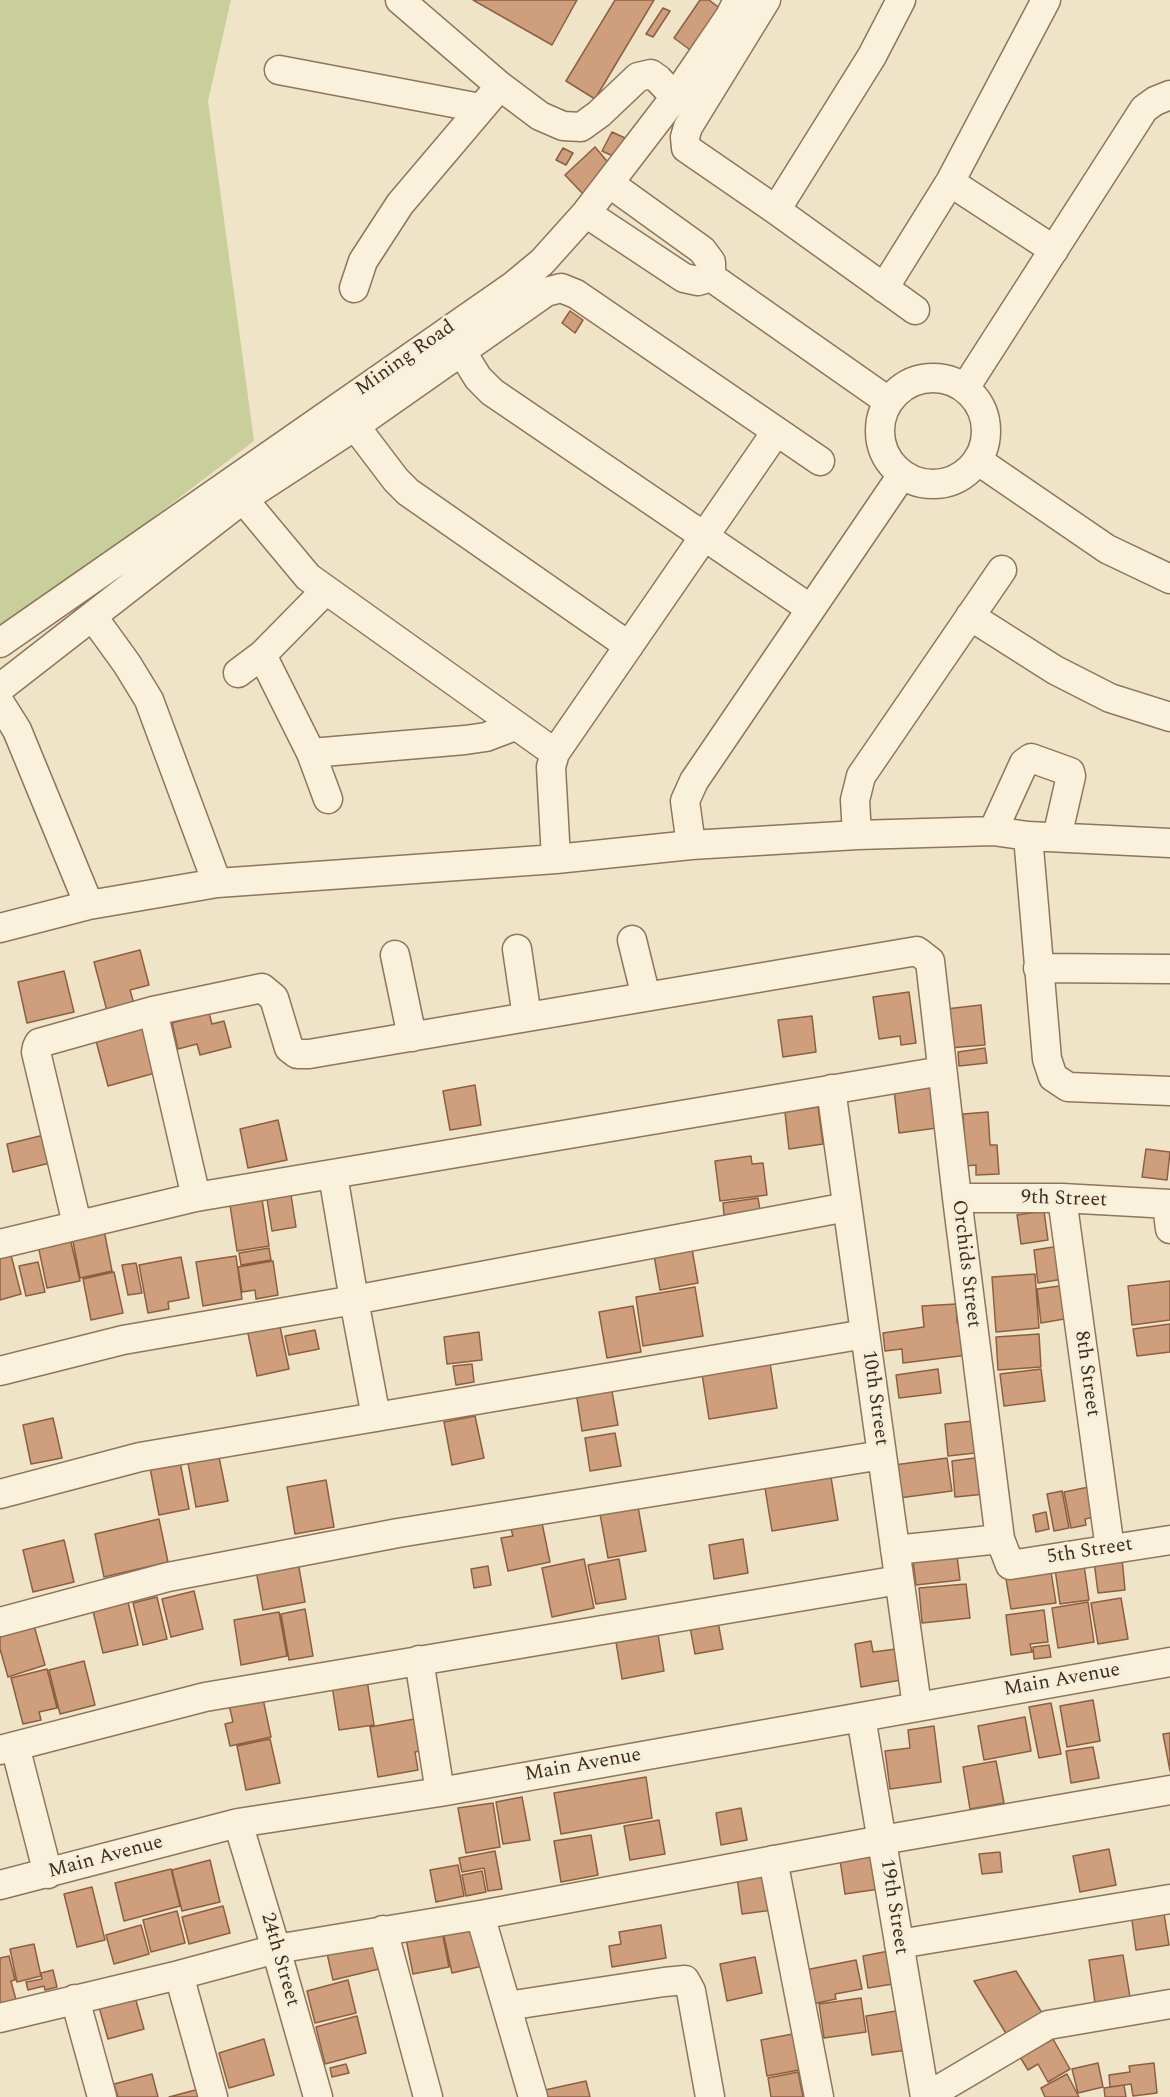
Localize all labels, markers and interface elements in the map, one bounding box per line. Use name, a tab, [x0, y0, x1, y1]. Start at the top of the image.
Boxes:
street label: Mining Road	[352, 316, 460, 402]
street label: 9th Street	[1021, 1187, 1107, 1213]
street label: Orchids Street	[945, 1199, 985, 1329]
street label: 8th Street	[1068, 1330, 1104, 1418]
street label: 10th Street	[855, 1349, 893, 1447]
street label: 5th Street	[1046, 1533, 1134, 1571]
street label: Main Avenue	[1002, 1659, 1122, 1703]
street label: Main Avenue	[523, 1744, 643, 1788]
street label: Main Avenue	[46, 1831, 166, 1885]
street label: 19th Street	[874, 1858, 912, 1956]
street label: 24th Street	[254, 1910, 304, 2010]

